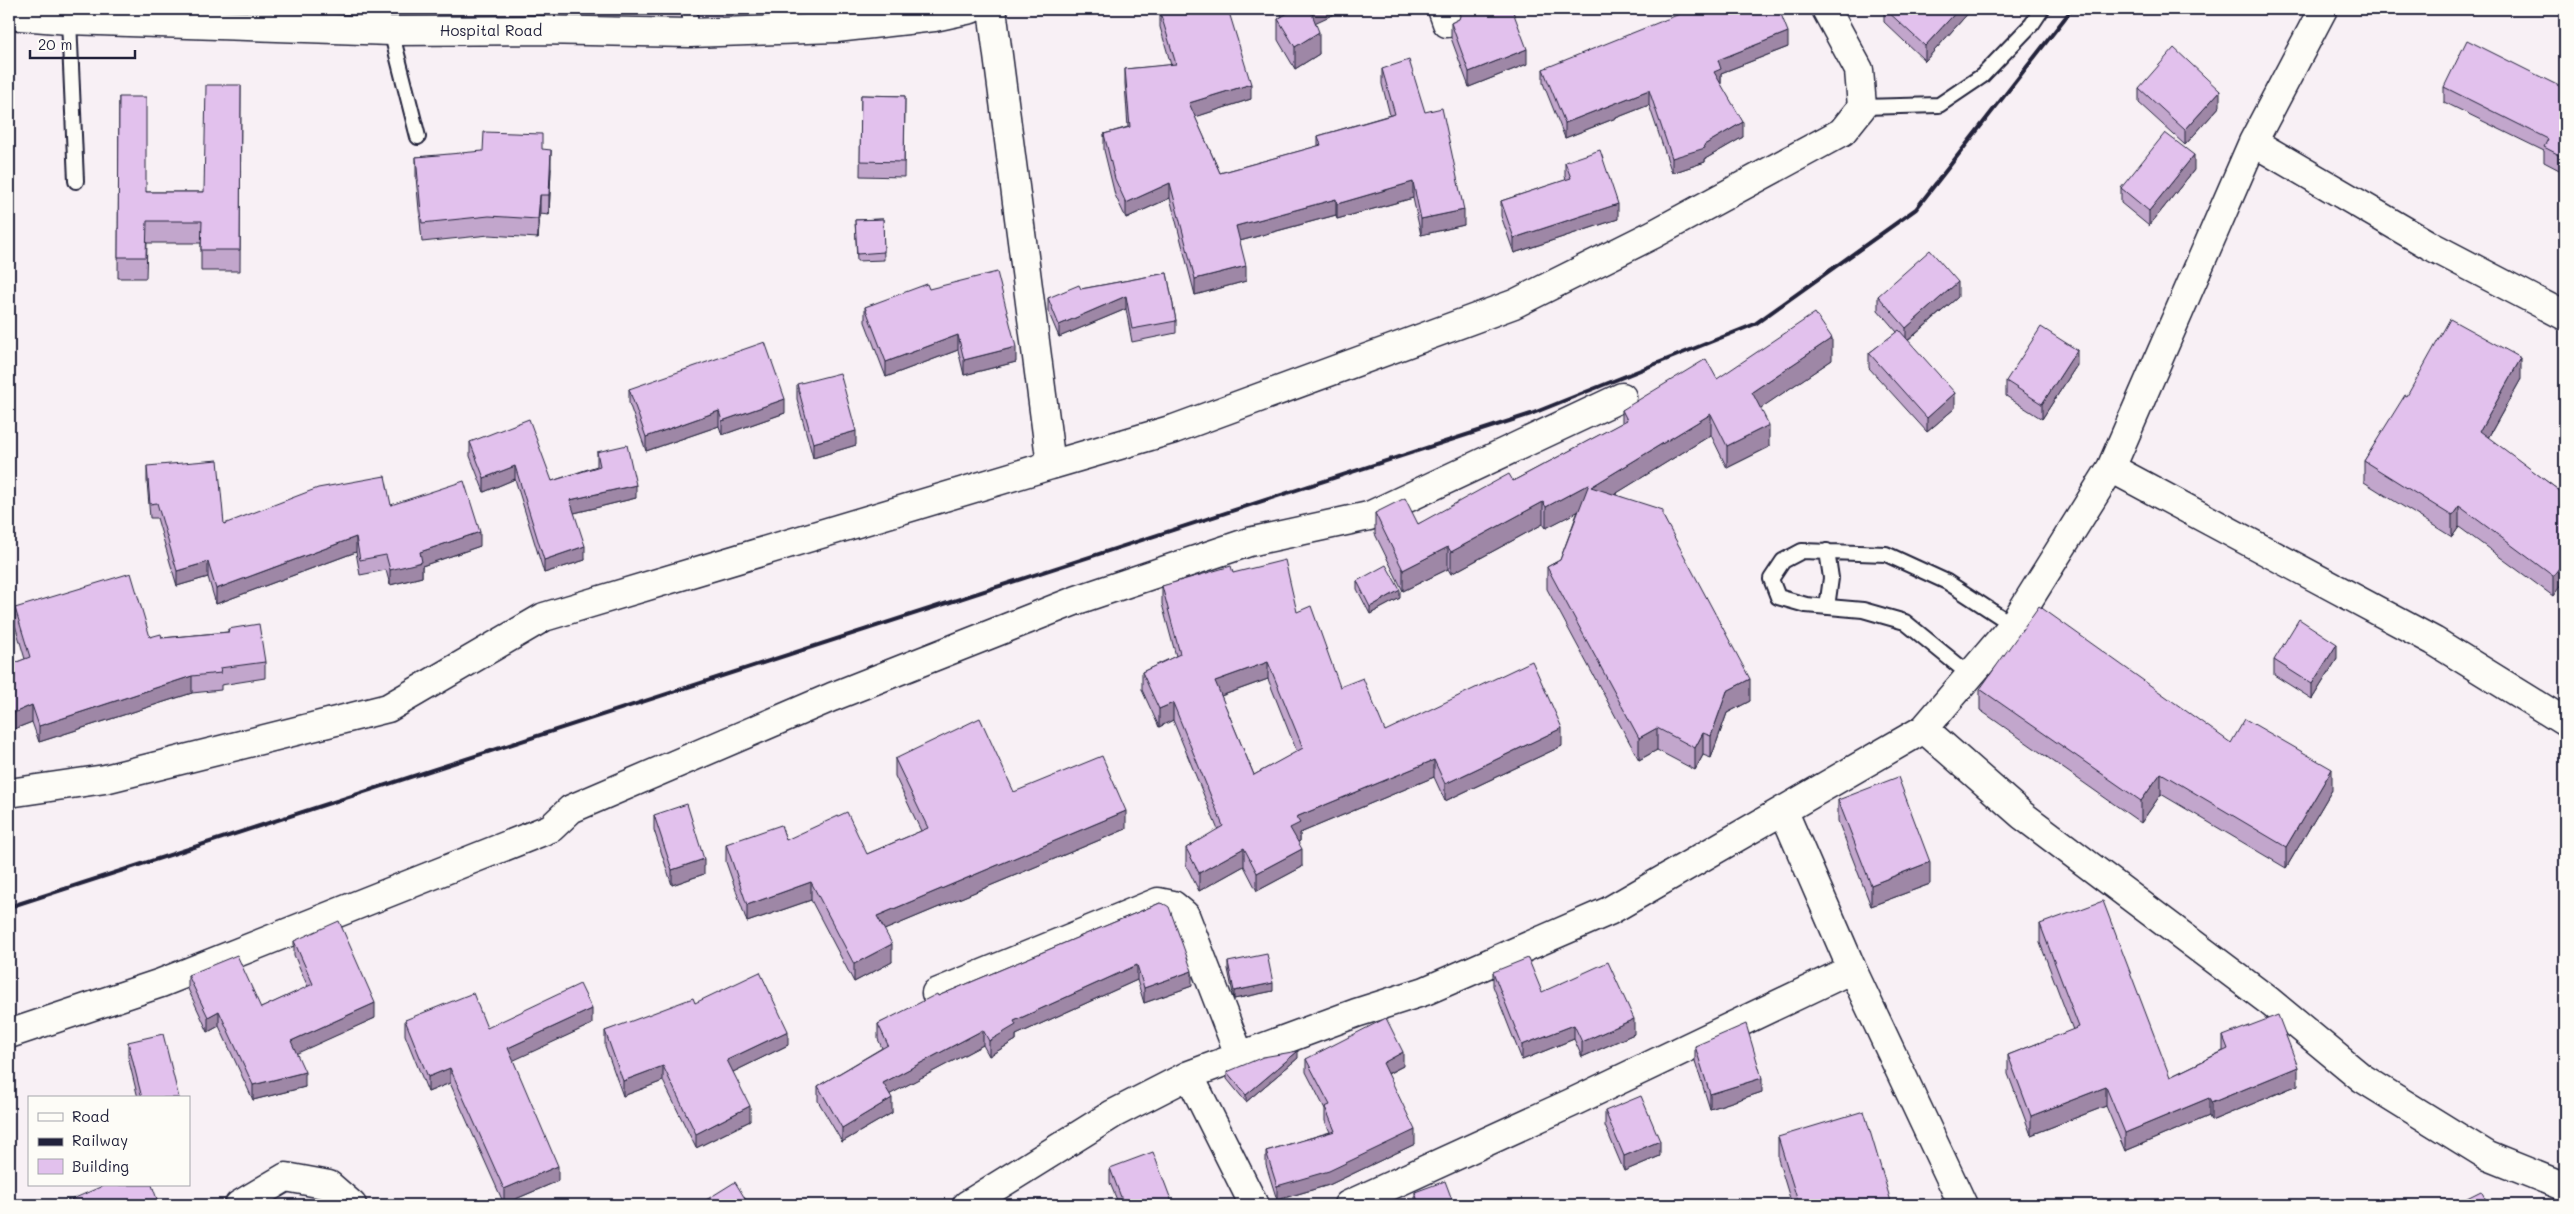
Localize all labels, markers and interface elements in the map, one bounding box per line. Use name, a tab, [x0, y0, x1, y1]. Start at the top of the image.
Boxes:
street label: Hospital Road	[440, 20, 542, 40]
scale bar	[30, 28, 135, 60]
text: 20 m	[38, 34, 72, 54]
legend	[28, 1096, 190, 1186]
text: Road	[72, 1106, 109, 1126]
text: Railway	[72, 1130, 128, 1150]
text: Building	[72, 1156, 129, 1176]

